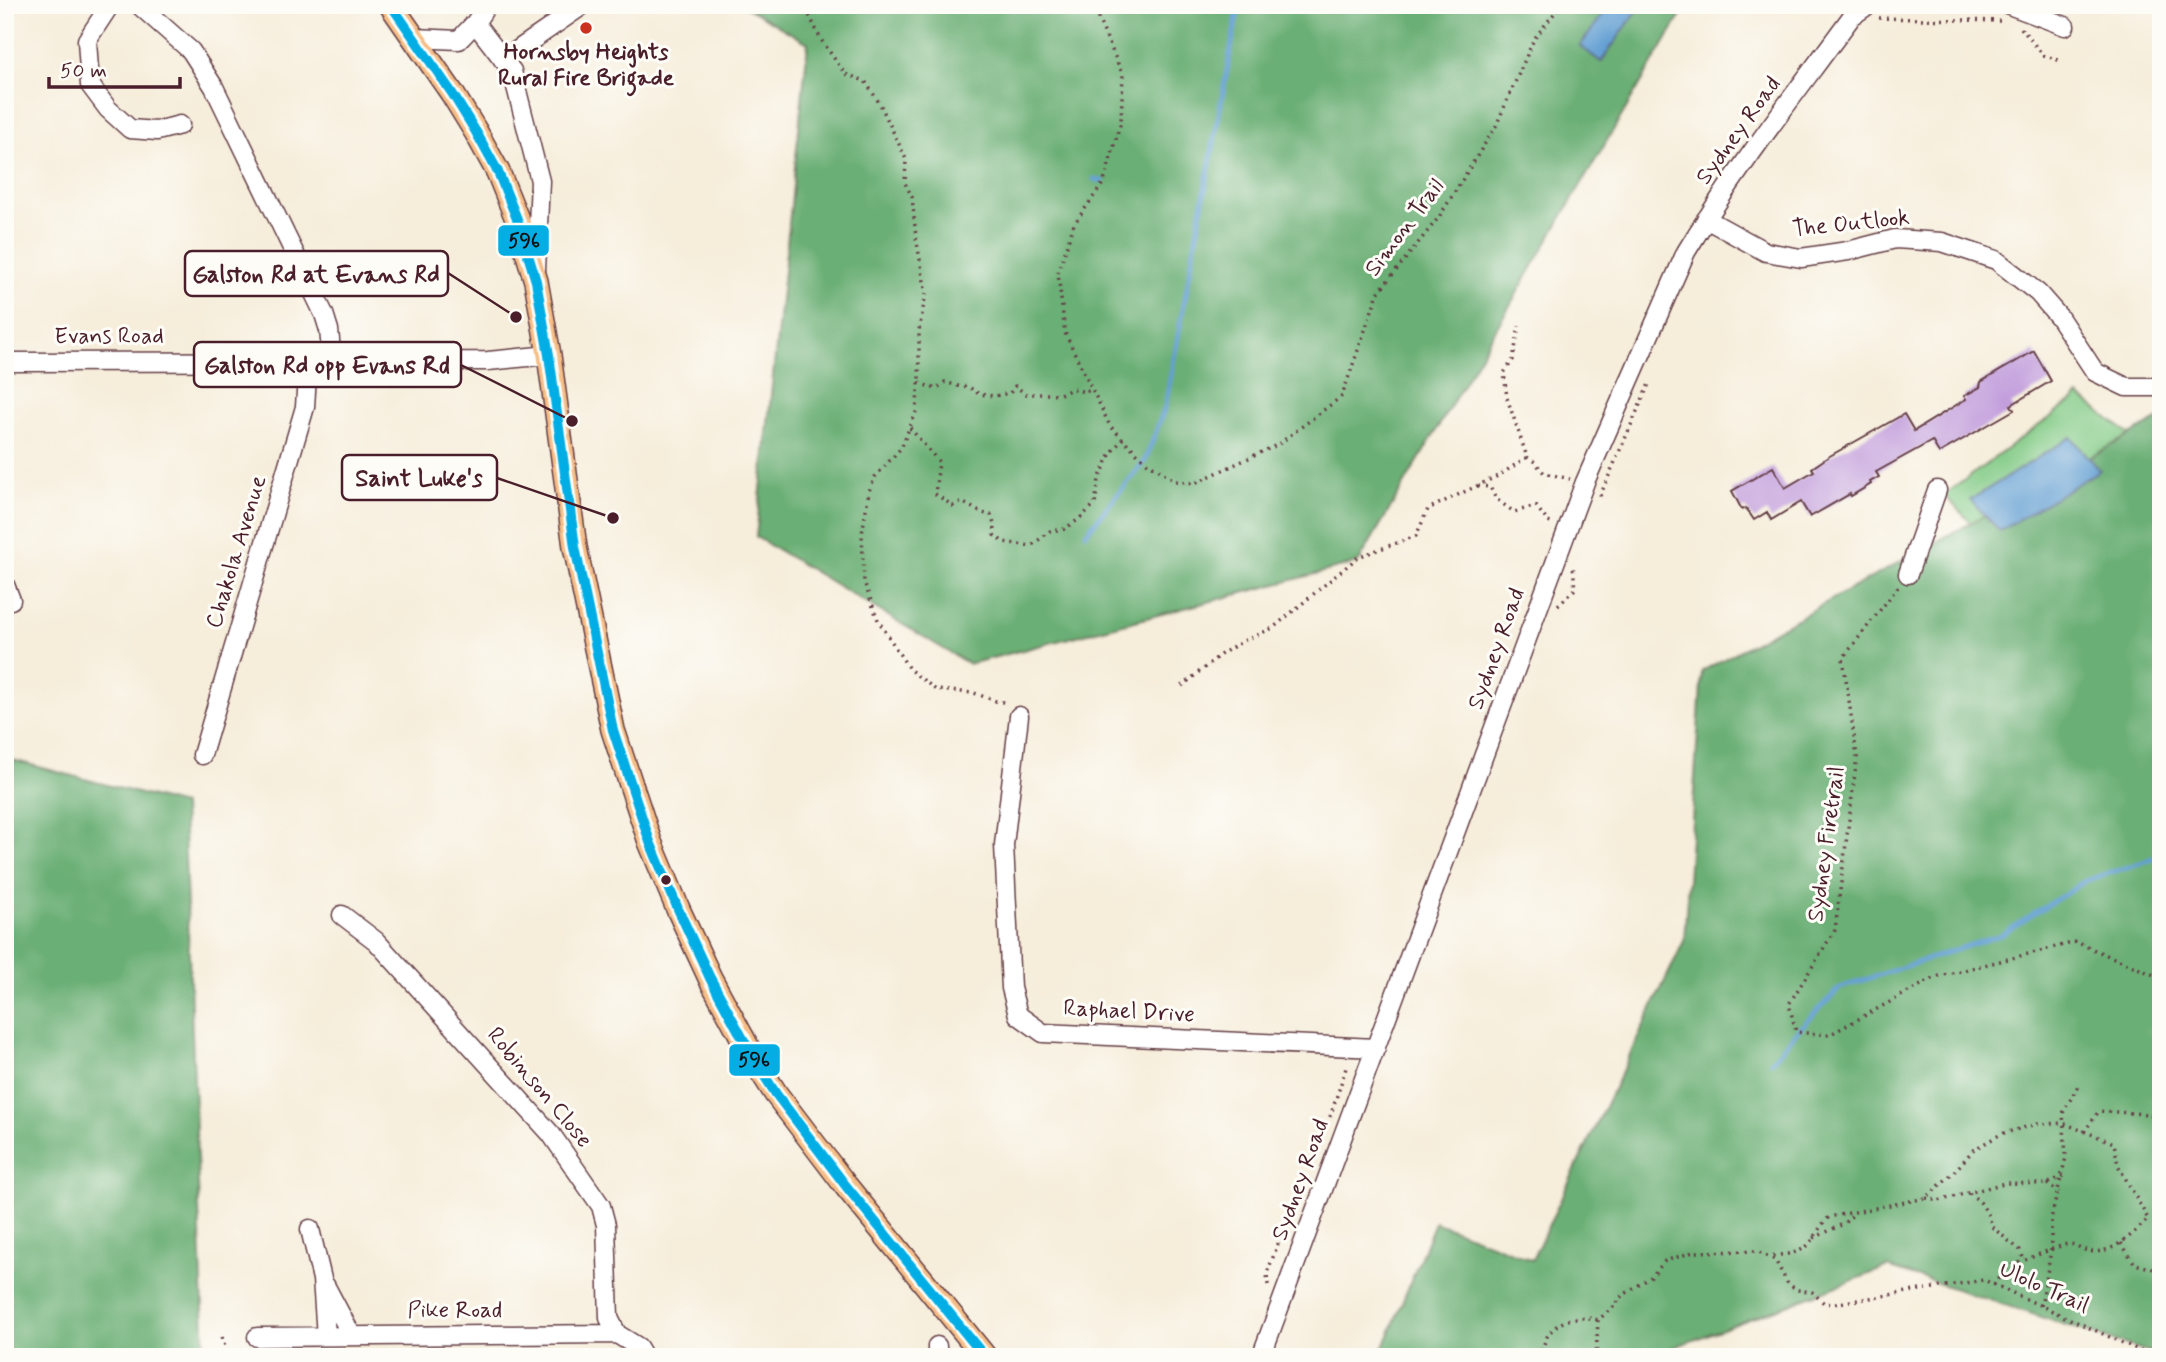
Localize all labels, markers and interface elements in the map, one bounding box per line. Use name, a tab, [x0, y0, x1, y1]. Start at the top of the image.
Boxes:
marker: Hornsby Heights Rural Fire Brigade	[578, 20, 594, 36]
place label: Hornsby Heights Rural Fire Brigade	[498, 38, 675, 97]
scale bar	[49, 46, 180, 90]
text: 50 m	[60, 57, 107, 85]
street label: Sydney Road	[1690, 71, 1788, 191]
street label: Simon Trail	[1358, 173, 1452, 283]
street label: The Outlook	[1791, 203, 1911, 245]
line badge: 596	[497, 224, 550, 257]
text: 596	[508, 229, 540, 254]
callout: Galston Rd at Evans Rd	[185, 251, 448, 296]
text: Galston Rd at Evans Rd	[192, 260, 440, 291]
street label: Evans Road	[54, 322, 164, 352]
callout: Galston Rd opp Evans Rd	[194, 342, 461, 387]
text: Galston Rd opp Evans Rd	[204, 351, 450, 382]
callout: Saint Luke's	[342, 455, 497, 500]
text: Saint Luke's	[355, 464, 483, 495]
street label: Chakola Avenue	[200, 472, 274, 632]
street label: Sydney Road	[1461, 584, 1533, 714]
street label: Sydney Firetrail	[1801, 764, 1853, 924]
unlabelled marker	[659, 873, 673, 887]
street label: Raphael Drive	[1063, 994, 1195, 1030]
street label: Robinson Close	[480, 1021, 598, 1155]
line badge: 596	[728, 1043, 781, 1077]
text: 596	[738, 1048, 770, 1073]
street label: Sydney Road	[1265, 1115, 1337, 1245]
street label: Ulolo Trail	[1994, 1255, 2094, 1321]
street label: Pike Road	[408, 1296, 502, 1326]

